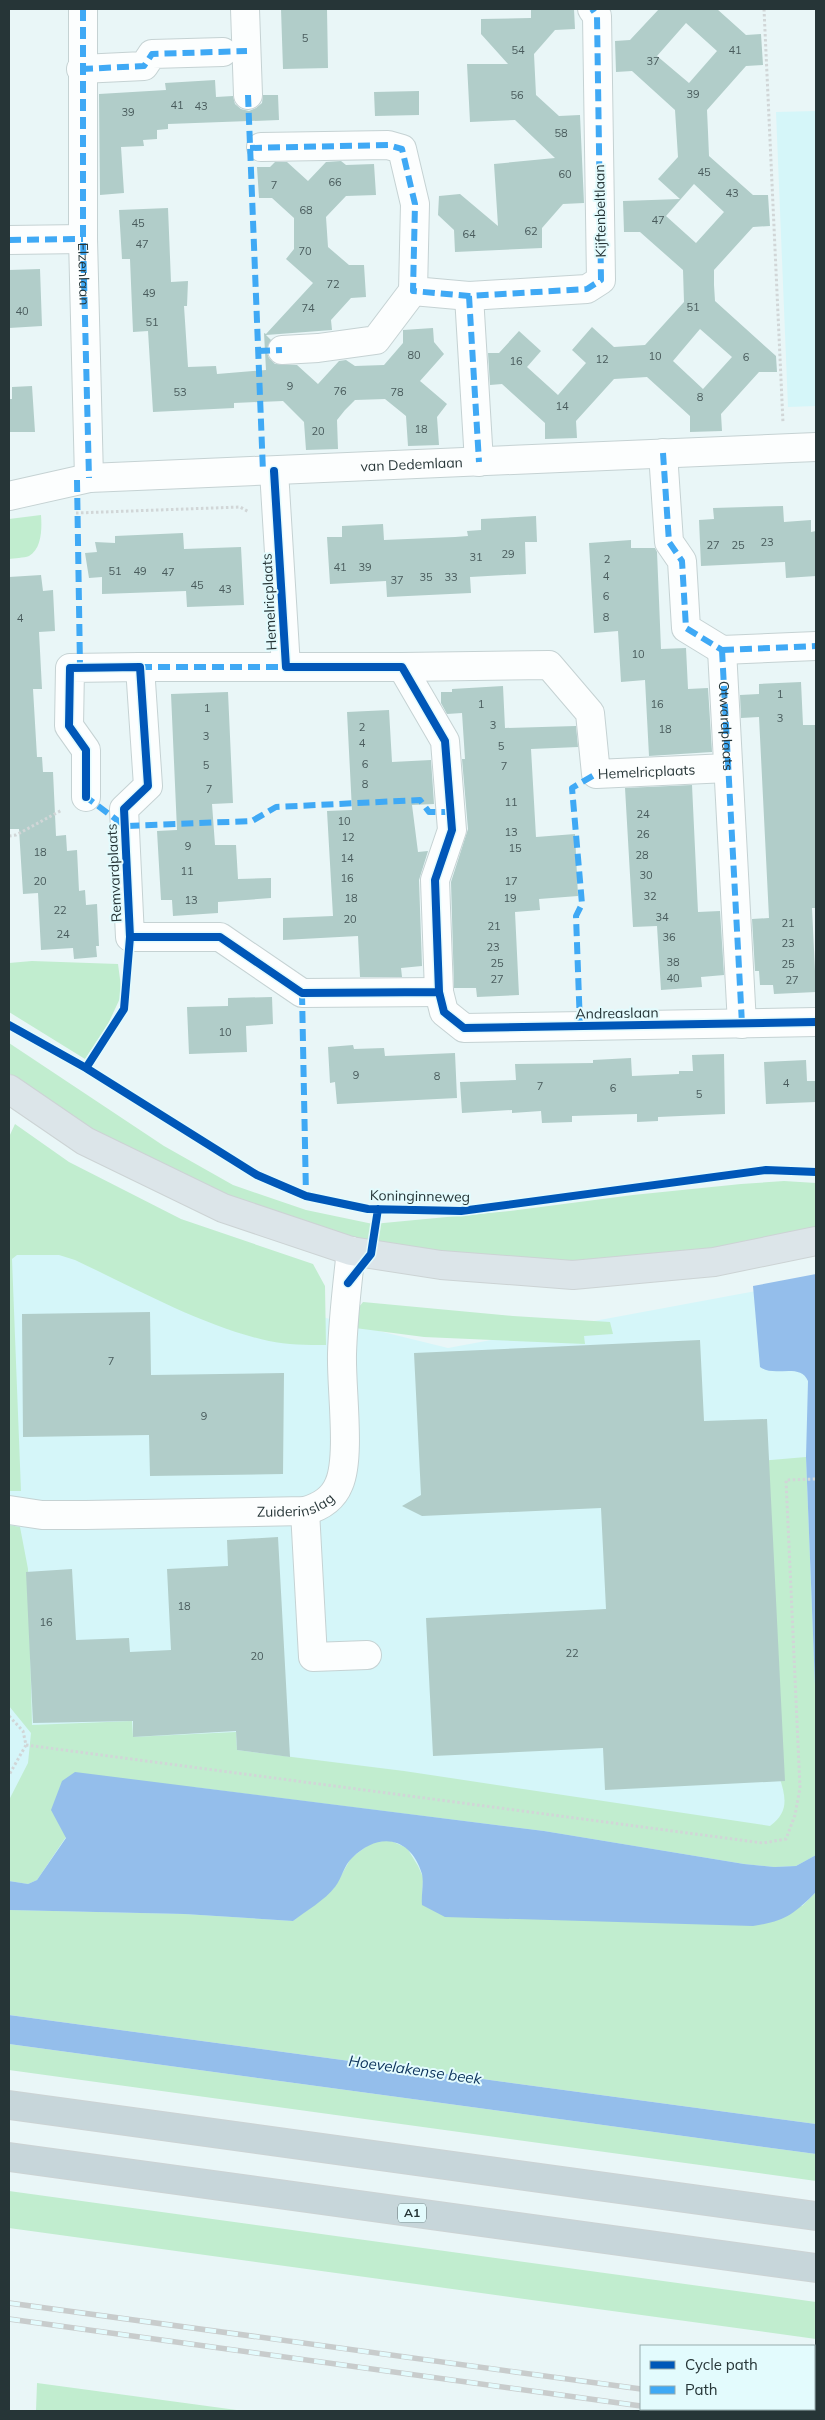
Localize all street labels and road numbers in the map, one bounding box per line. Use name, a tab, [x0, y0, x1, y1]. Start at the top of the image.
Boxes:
street label: Kijftenbeltlaan	[590, 164, 610, 258]
street label: Elzenlaan	[74, 242, 94, 306]
street label: van Dedemlaan	[360, 453, 463, 475]
street label: Hemelricplaats	[257, 553, 281, 651]
street label: Otwardplaats	[715, 680, 737, 771]
street label: Hemelricplaats	[597, 760, 696, 783]
street label: Remvardplaats	[102, 823, 126, 923]
street label: Andreaslaan	[575, 1003, 659, 1023]
street label: Koninginneweg	[370, 1186, 470, 1206]
street label: Zuiderinslag	[257, 1489, 338, 1521]
road number: A1	[398, 2204, 426, 2222]

